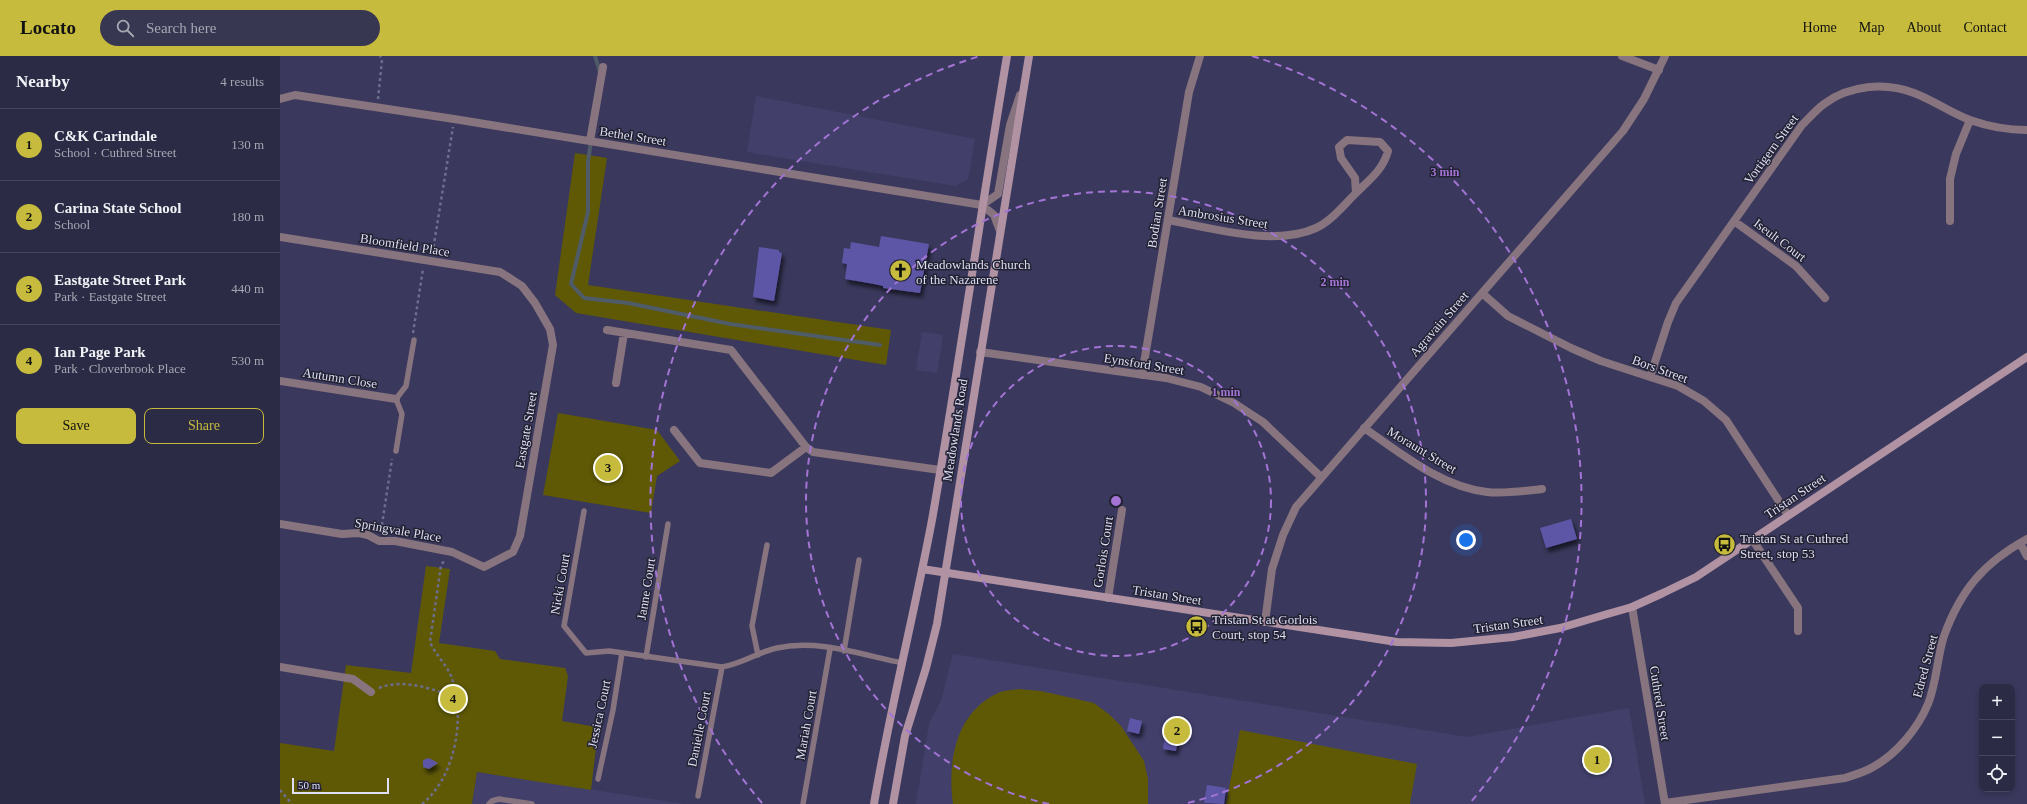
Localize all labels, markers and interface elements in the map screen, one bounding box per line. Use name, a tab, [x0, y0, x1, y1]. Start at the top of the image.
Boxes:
search box	[100, 10, 380, 46]
text: Locato	[20, 17, 76, 38]
icon: search	[114, 17, 136, 39]
text: Search here	[146, 20, 216, 36]
text: Home	[1803, 20, 1837, 35]
text: Map	[1859, 20, 1884, 35]
text: About	[1906, 20, 1941, 35]
text: Contact	[1963, 20, 2007, 35]
text: Nearby	[16, 72, 70, 91]
text: 4 results	[220, 74, 264, 89]
street label: Vortigern Street	[1741, 111, 1802, 187]
street label: Bethel Street	[598, 123, 668, 149]
text: C&K Carindale	[54, 128, 157, 144]
text: 1	[26, 137, 32, 152]
text: 130 m	[231, 137, 264, 152]
text: School · Cuthred Street	[54, 145, 176, 160]
text: 3 min	[1430, 165, 1460, 179]
street label: Bodian Street	[1144, 176, 1170, 249]
text: Carina State School	[54, 200, 182, 216]
street label: Ambrosius Street	[1177, 203, 1269, 232]
text: 2	[26, 209, 32, 224]
text: 180 m	[231, 209, 264, 224]
street label: Iseult Court	[1751, 215, 1809, 265]
text: School	[54, 217, 90, 232]
street label: Bloomfield Place	[359, 231, 451, 260]
place label: Meadowlands Church of the Nazarene	[916, 257, 1031, 287]
church icon: Meadowlands Church of the Nazarene	[887, 258, 913, 284]
text: Eastgate Street Park	[54, 272, 186, 288]
text: 2 min	[1320, 275, 1350, 289]
text: 3	[26, 281, 32, 296]
text: 440 m	[231, 281, 264, 296]
street label: Agravain Street	[1406, 288, 1472, 360]
text: Park · Eastgate Street	[54, 289, 166, 304]
text: Ian Page Park	[54, 344, 146, 360]
street label: Eynsford Street	[1103, 350, 1186, 378]
street label: Bors Street	[1630, 352, 1690, 386]
text: 4	[26, 353, 32, 368]
text: 530 m	[231, 353, 264, 368]
text: Park · Cloverbrook Place	[54, 361, 186, 376]
street label: Autumn Close	[302, 365, 379, 391]
street label: Meadowlands Road	[939, 377, 971, 482]
text: 1 min	[1211, 385, 1241, 399]
street label: Eastgate Street	[512, 390, 540, 470]
button: Save	[16, 408, 136, 444]
button: Share	[144, 408, 264, 444]
street label: Moraunt Street	[1385, 423, 1460, 477]
pin: 3	[595, 453, 621, 483]
street label: Tristan Street	[1762, 470, 1829, 522]
centre of rings	[1109, 494, 1123, 508]
street label: Springvale Place	[353, 515, 443, 545]
street label: Gorlois Court	[1090, 515, 1116, 589]
your location	[1456, 530, 1476, 550]
place label: Tristan St at Cuthred Street, stop 53	[1740, 531, 1849, 561]
bus stop icon: Tristan St at Cuthred Street, stop 53	[1712, 532, 1738, 558]
street label: Nicki Court	[547, 552, 573, 616]
street label: Janne Court	[634, 557, 658, 621]
street label: Tristan Street	[1131, 582, 1203, 608]
place label: Tristan St at Gorlois Court, stop 54	[1212, 612, 1317, 642]
street label: Tristan Street	[1472, 612, 1544, 636]
bus stop icon: Tristan St at Gorlois Court, stop 54	[1183, 613, 1209, 639]
street label: Edred Street	[1909, 632, 1941, 699]
street label: Cuthred Street	[1647, 665, 1673, 742]
street label: Jessica Court	[584, 678, 614, 749]
pin: 4	[440, 684, 466, 714]
map controls	[1979, 684, 2015, 792]
button: +	[1979, 684, 2015, 720]
street label: Danielle Court	[684, 689, 714, 768]
street label: Mariah Court	[793, 689, 820, 761]
pin: 2	[1164, 716, 1190, 746]
button: −	[1979, 720, 2015, 756]
pin: 1	[1584, 745, 1610, 775]
button: locate	[1979, 756, 2015, 792]
scale bar	[292, 776, 389, 795]
text: 50 m	[298, 779, 320, 791]

